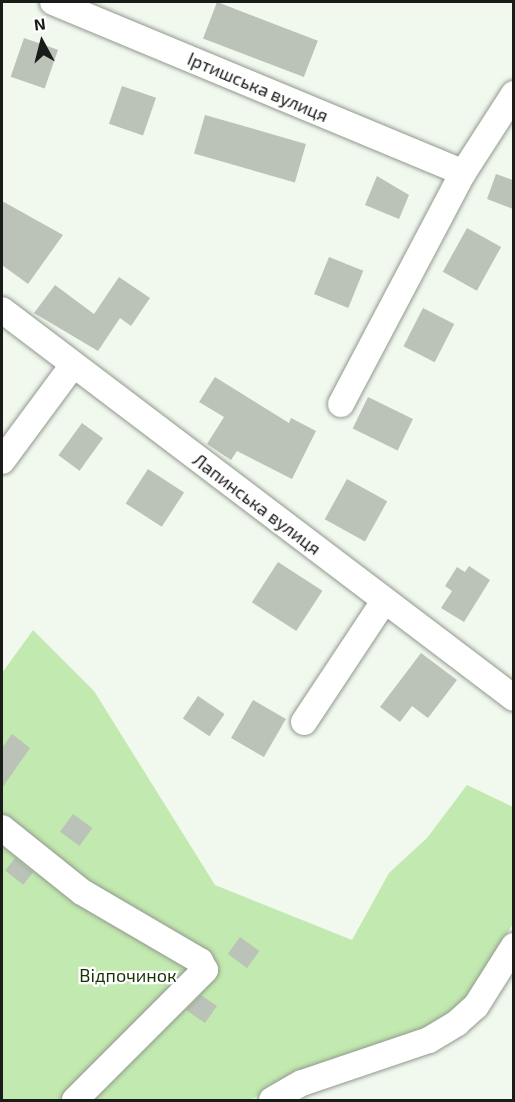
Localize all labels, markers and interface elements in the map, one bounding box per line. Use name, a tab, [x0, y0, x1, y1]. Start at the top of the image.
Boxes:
north arrow	[12, 12, 72, 72]
text: N	[33, 14, 47, 34]
street label: Іртишська вулиця	[184, 48, 332, 126]
street label: Лапинська вулиця	[189, 449, 325, 559]
park label: Відпочинок	[79, 964, 177, 986]

